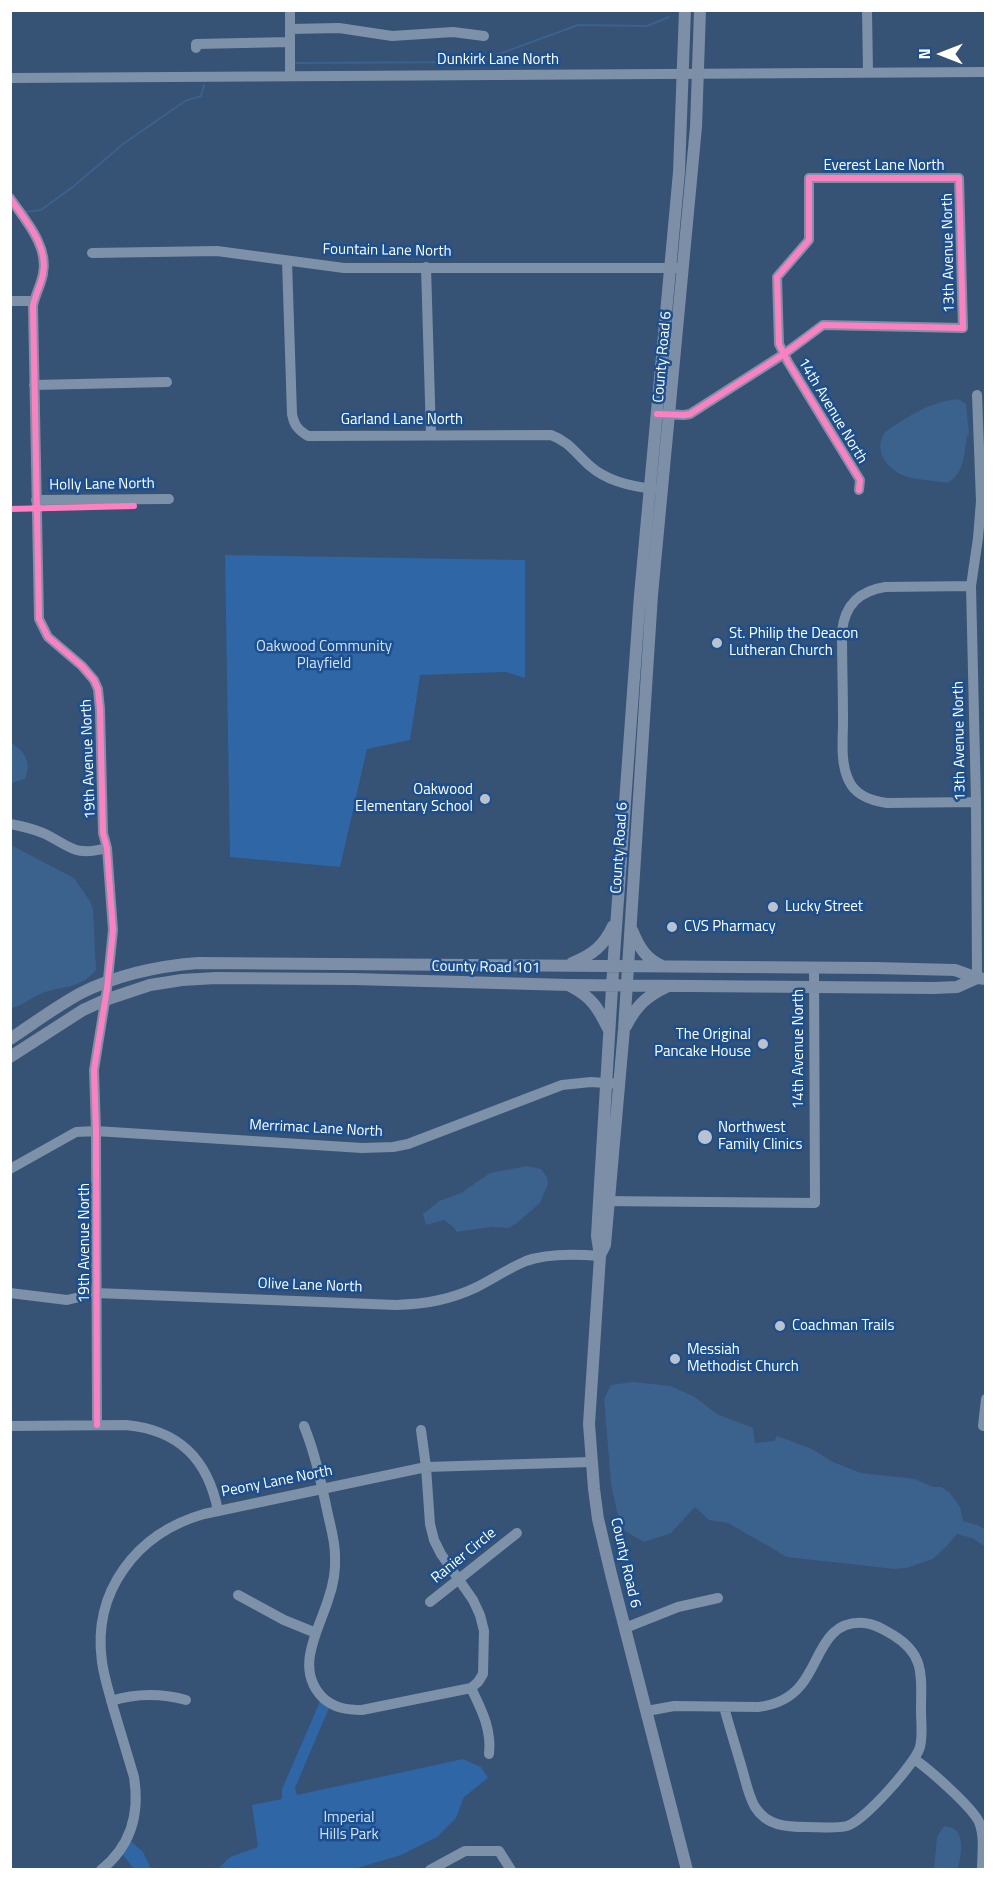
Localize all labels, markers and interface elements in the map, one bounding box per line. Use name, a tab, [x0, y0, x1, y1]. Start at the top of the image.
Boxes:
north arrow	[912, 24, 972, 84]
text: N	[912, 48, 936, 60]
street label: Dunkirk Lane North	[437, 51, 559, 69]
street label: Everest Lane North	[823, 157, 945, 175]
street label: 13th Avenue North	[939, 193, 959, 313]
street label: Fountain Lane North	[322, 241, 452, 261]
street label: County Road 6	[650, 310, 676, 404]
street label: 14th Avenue North	[793, 355, 871, 467]
street label: Garland Lane North	[341, 411, 463, 429]
street label: Holly Lane North	[49, 475, 155, 495]
place label: St. Philip the Deacon Lutheran Church	[729, 625, 858, 660]
marker: St. Philip the Deacon Lutheran Church	[710, 636, 724, 650]
park label: Oakwood Community Playfield	[256, 638, 392, 673]
street label: 13th Avenue North	[950, 681, 970, 801]
street label: 19th Avenue North	[78, 699, 100, 819]
place label: Oakwood Elementary School	[355, 781, 473, 816]
marker: Oakwood Elementary School	[478, 792, 492, 806]
street label: County Road 6	[608, 802, 632, 894]
place label: Lucky Street	[785, 898, 863, 916]
marker: Lucky Street	[766, 900, 780, 914]
place label: CVS Pharmacy	[684, 918, 776, 936]
marker: CVS Pharmacy	[665, 920, 679, 934]
street label: County Road 101	[432, 958, 540, 978]
street label: 14th Avenue North	[790, 989, 808, 1109]
place label: The Original Pancake House	[654, 1026, 751, 1061]
marker: The Original Pancake House	[756, 1037, 770, 1051]
street label: Merrimac Lane North	[249, 1117, 383, 1141]
place label: Northwest Family Clinics	[718, 1119, 803, 1154]
marker: Northwest Family Clinics	[696, 1128, 714, 1146]
street label: 19th Avenue North	[76, 1183, 94, 1303]
street label: Olive Lane North	[257, 1275, 363, 1297]
place label: Coachman Trails	[792, 1317, 894, 1335]
marker: Coachman Trails	[773, 1319, 787, 1333]
place label: Messiah Methodist Church	[687, 1341, 799, 1376]
marker: Messiah Methodist Church	[668, 1352, 682, 1366]
street label: Peony Lane North	[220, 1462, 334, 1502]
street label: County Road 6	[606, 1516, 644, 1610]
street label: Ranier Circle	[428, 1524, 500, 1588]
park label: Imperial Hills Park	[319, 1809, 379, 1844]

